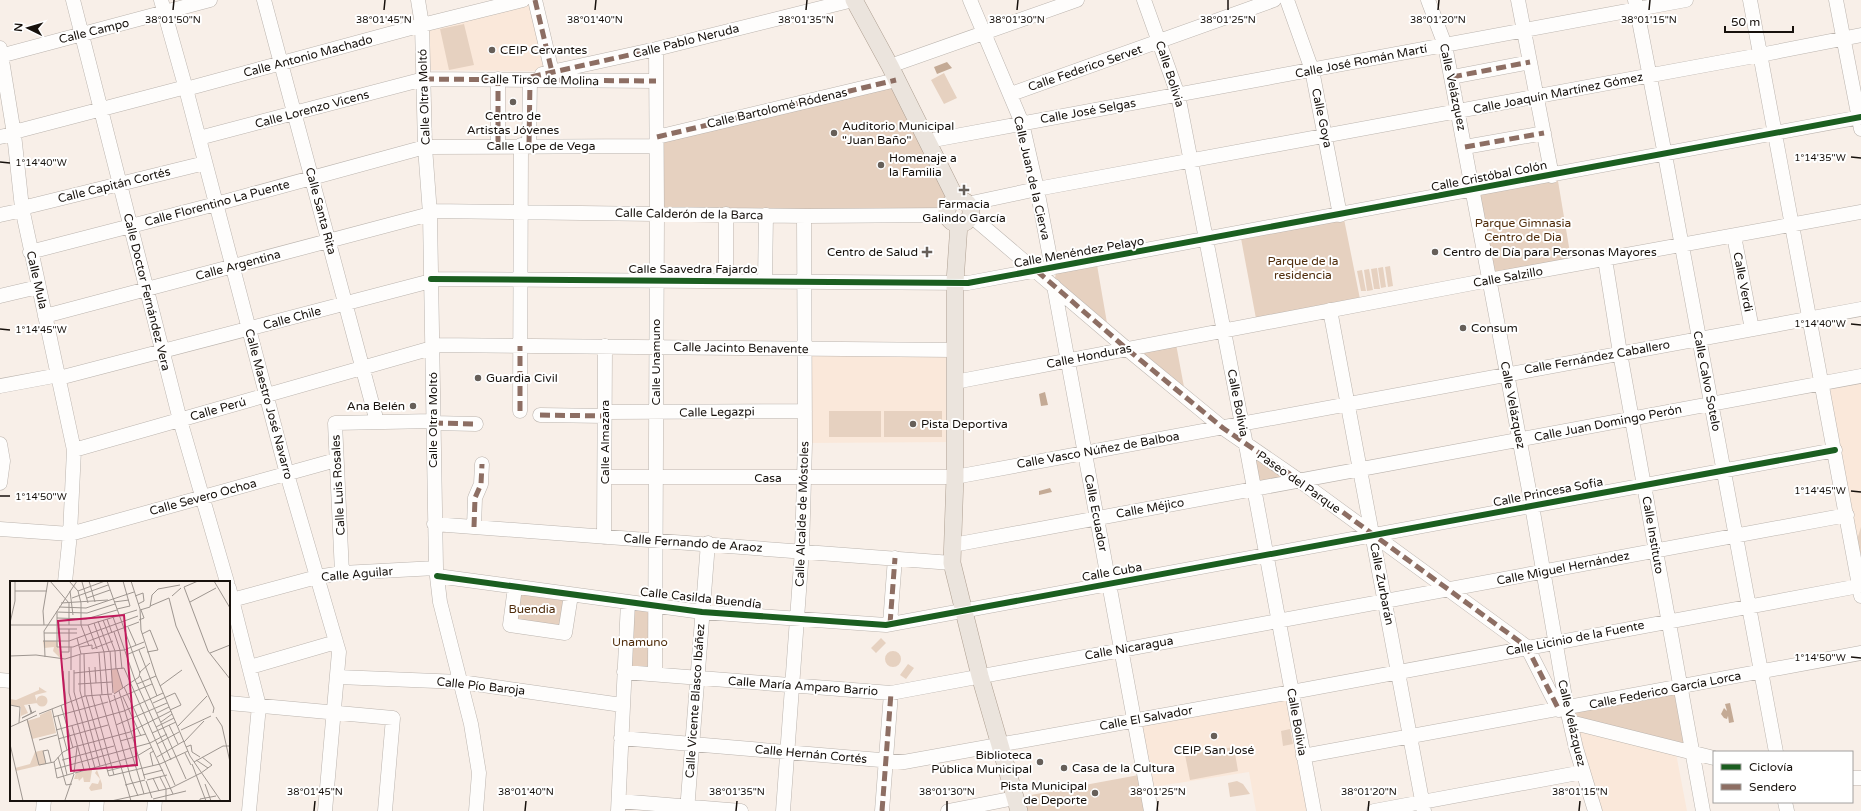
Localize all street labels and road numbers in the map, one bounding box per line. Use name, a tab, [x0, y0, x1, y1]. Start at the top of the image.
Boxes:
street label: Calle Campo	[57, 16, 131, 46]
street label: Calle Pablo Neruda	[631, 21, 741, 61]
street label: Calle Antonio Machado	[242, 32, 374, 80]
street label: Calle Bolivia	[1153, 39, 1187, 109]
street label: Calle José Román Martí	[1294, 41, 1428, 81]
street label: Calle Federico Servet	[1026, 42, 1144, 94]
street label: Calle Velázquez	[1437, 42, 1469, 132]
street label: Calle Oltra Moltó	[415, 49, 433, 145]
street label: Calle Joaquín Martínez Gómez	[1472, 70, 1644, 116]
street label: Calle Tirso de Molina	[481, 72, 599, 88]
street label: Calle Bartolomé Ródenas	[705, 85, 849, 131]
street label: Calle Lorenzo Vicens	[253, 87, 371, 131]
street label: Calle Goya	[1309, 87, 1335, 149]
street label: Calle José Selgas	[1039, 96, 1137, 126]
street label: Calle Juan de la Cierva	[1011, 114, 1053, 242]
street label: Calle Lope de Vega	[487, 139, 595, 153]
street label: Calle Cristóbal Colón	[1430, 158, 1548, 194]
street label: Calle Capitán Cortés	[56, 164, 172, 206]
street label: Calle Santa Rita	[303, 166, 339, 256]
street label: Calle Florentino La Puente	[143, 177, 291, 229]
street label: Calle Calderón de la Barca	[615, 206, 763, 222]
street label: Calle Doctor Fernández Vera	[121, 212, 173, 372]
street label: Calle Menéndez Pelayo	[1013, 234, 1145, 270]
street label: Calle Argentina	[194, 247, 282, 283]
street label: Calle Mula	[23, 249, 51, 311]
street label: Calle Verdi	[1730, 251, 1756, 313]
street label: Calle Saavedra Fajardo	[628, 262, 758, 276]
street label: Calle Salzillo	[1472, 264, 1544, 290]
street label: Calle Chile	[262, 303, 323, 332]
street label: Calle Unamuno	[649, 319, 663, 405]
street label: Calle Maestro José Navarro	[242, 327, 296, 481]
street label: Calle Calvo Sotelo	[1690, 330, 1724, 432]
street label: Calle Fernández Caballero	[1523, 337, 1671, 377]
street label: Calle Jacinto Benavente	[673, 340, 809, 356]
street label: Calle Honduras	[1045, 341, 1133, 371]
street label: Calle Velázquez	[1498, 360, 1528, 450]
street label: Calle Bolivia	[1225, 368, 1251, 438]
street label: Calle Oltra Moltó	[426, 372, 440, 468]
street label: Calle Perú	[188, 394, 248, 424]
street label: Calle Almazara	[598, 400, 612, 484]
street label: Calle Juan Domingo Perón	[1533, 402, 1683, 444]
street label: Calle Legazpi	[679, 404, 755, 420]
street label: Calle Vasco Núñez de Balboa	[1016, 429, 1180, 471]
street label: Calle Luis Rosales	[328, 434, 348, 536]
street label: Calle Alcalde de Móstoles	[792, 441, 812, 587]
street label: Paseo del Parque	[1255, 448, 1344, 516]
street label: Casa	[754, 471, 782, 485]
street label: Calle Ecuador	[1082, 473, 1110, 553]
street label: Calle Princesa Sofía	[1492, 474, 1604, 510]
street label: Calle Severo Ochoa	[148, 476, 258, 518]
street label: Calle Méjico	[1115, 495, 1185, 521]
street label: Calle Instituto	[1639, 495, 1667, 575]
street label: Calle Fernando de Araoz	[623, 531, 763, 555]
street label: Calle Zurbarán	[1367, 542, 1397, 626]
street label: Calle Miguel Hernández	[1495, 548, 1631, 588]
street label: Calle Cuba	[1081, 560, 1143, 584]
street label: Calle Aguilar	[321, 564, 394, 584]
street label: Calle Casilda Buendía	[640, 585, 762, 611]
street label: Calle Licinio de la Fuente	[1505, 618, 1646, 658]
street label: Calle Vicente Blasco Ibáñez	[683, 623, 707, 779]
street label: Calle Nicaragua	[1084, 633, 1174, 663]
street label: Calle Federico García Lorca	[1588, 668, 1742, 712]
street label: Calle Pío Baroja	[436, 674, 526, 698]
street label: Calle María Amparo Barrio	[728, 674, 878, 698]
street label: Calle Velázquez	[1555, 678, 1589, 768]
street label: Calle Bolivia	[1284, 687, 1310, 757]
street label: Calle El Salvador	[1098, 703, 1194, 733]
street label: Calle Hernán Cortés	[754, 742, 868, 766]

